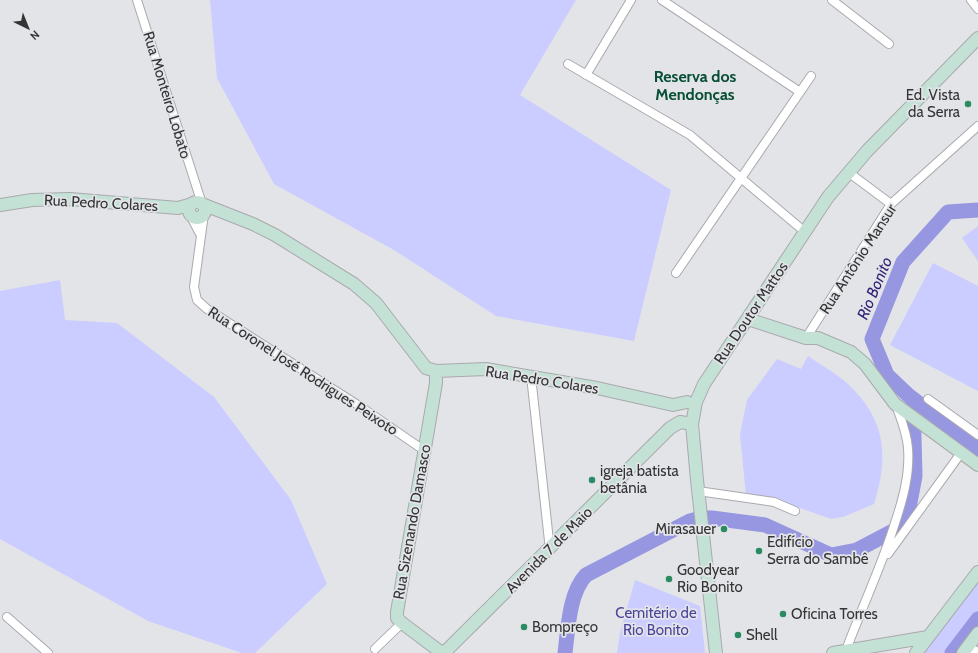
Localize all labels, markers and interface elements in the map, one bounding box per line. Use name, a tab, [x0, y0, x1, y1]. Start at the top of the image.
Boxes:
north arrow	[8, 8, 48, 48]
text: N	[27, 28, 42, 43]
street label: Rua Monteiro Lobato	[139, 29, 195, 161]
district label: Reserva dos Mendonças	[654, 67, 737, 104]
place label: Ed. Vista da Serra	[906, 86, 961, 121]
marker: Ed. Vista da Serra	[963, 99, 973, 109]
street label: Rua Pedro Colares	[43, 191, 159, 215]
street label: Rua Antônio Mansur	[816, 200, 900, 317]
water label: Rio Bonito	[853, 254, 896, 322]
street label: Rua Doutor Mattos	[710, 259, 792, 367]
street label: Rua Coronel José Rodrigues Peixoto	[205, 303, 401, 439]
street label: Rua Pedro Colares	[484, 362, 600, 398]
street label: Rua Sizenando Damasco	[389, 443, 435, 601]
place label: igreja batista betânia	[600, 462, 680, 497]
marker: igreja batista betânia	[587, 475, 597, 485]
street label: Avenida 7 de Maio	[502, 503, 596, 597]
place label: Mirasauer	[655, 520, 716, 538]
marker: Mirasauer	[719, 524, 729, 534]
place label: Edifício Serra do Sambê	[767, 533, 869, 568]
marker: Edifício Serra do Sambê	[754, 546, 764, 556]
place label: Goodyear Rio Bonito	[677, 561, 743, 596]
marker: Goodyear Rio Bonito	[664, 574, 674, 584]
park label: Cemitério de Rio Bonito	[615, 604, 697, 639]
place label: Oficina Torres	[791, 605, 878, 623]
marker: Oficina Torres	[778, 609, 788, 619]
place label: Bompreço	[532, 618, 598, 636]
marker: Bompreço	[519, 622, 529, 632]
place label: Shell	[746, 626, 778, 644]
marker: Shell	[733, 630, 743, 640]

